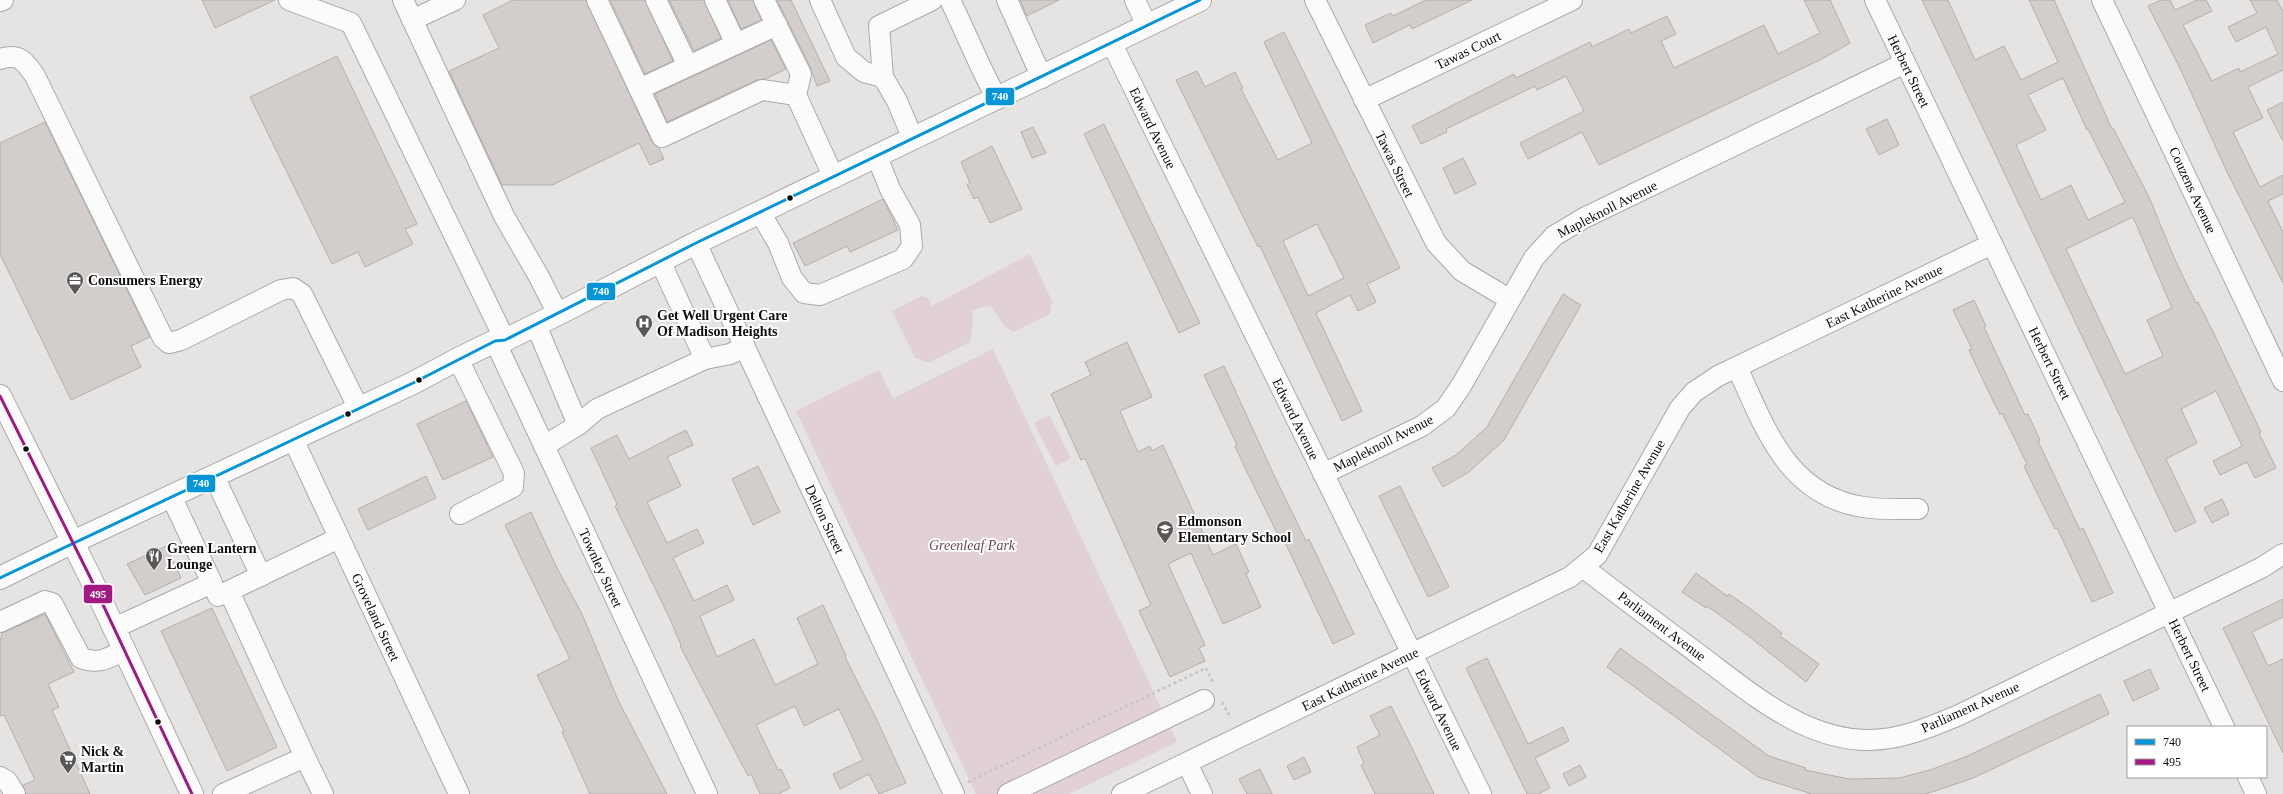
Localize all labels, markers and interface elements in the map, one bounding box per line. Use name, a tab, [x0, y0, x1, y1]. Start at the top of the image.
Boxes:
street label: Tawas Court	[1433, 28, 1503, 73]
street label: Herbert Street	[1885, 32, 1933, 110]
street label: Edward Avenue	[1126, 85, 1179, 171]
line badge: 740	[985, 87, 1015, 106]
text: 740	[992, 90, 1009, 102]
street label: Tawas Street	[1372, 129, 1417, 200]
street label: Couzens Avenue	[2166, 145, 2219, 236]
street label: Mapleknoll Avenue	[1555, 178, 1660, 241]
unlabelled marker	[785, 193, 795, 203]
street label: East Katherine Avenue	[1823, 262, 1945, 331]
office icon: Consumers Energy	[65, 270, 85, 295]
place label: Consumers Energy	[88, 273, 203, 288]
line badge: 740	[586, 282, 616, 301]
text: 740	[593, 285, 610, 297]
place label: Get Well Urgent Care Of Madison Heights	[657, 308, 788, 339]
hospital icon: Get Well Urgent Care Of Madison Heights	[634, 313, 654, 338]
street label: Herbert Street	[2026, 324, 2074, 402]
unlabelled marker	[414, 375, 424, 385]
street label: Edward Avenue	[1269, 376, 1322, 462]
unlabelled marker	[343, 409, 353, 419]
street label: Mapleknoll Avenue	[1331, 412, 1436, 475]
street label: East Katherine Avenue	[1591, 437, 1668, 555]
unlabelled marker	[21, 444, 31, 454]
line badge: 740	[186, 474, 216, 493]
text: 740	[193, 477, 210, 489]
street label: Delton Street	[802, 482, 847, 556]
place label: Edmonson Elementary School	[1178, 514, 1291, 545]
school or university icon: Edmonson Elementary School	[1155, 519, 1175, 544]
street label: Townley Street	[576, 527, 625, 610]
park label: Greenleaf Park	[929, 538, 1016, 553]
place label: Green Lantern Lounge	[167, 541, 257, 572]
restaurant icon: Green Lantern Lounge	[144, 546, 164, 571]
street label: Groveland Street	[349, 571, 403, 664]
line badge: 495	[83, 584, 113, 604]
text: 495	[90, 588, 107, 600]
street label: Parliament Avenue	[1615, 589, 1708, 664]
street label: Herbert Street	[2166, 616, 2214, 694]
street label: East Katherine Avenue	[1299, 645, 1421, 714]
street label: Edward Avenue	[1412, 667, 1465, 753]
street label: Parliament Avenue	[1919, 679, 2022, 736]
unlabelled marker	[153, 717, 163, 727]
legend	[2127, 726, 2267, 778]
text: 740	[2163, 735, 2181, 749]
place label: Nick & Martin	[81, 744, 124, 775]
supermarket icon: Nick & Martin	[58, 749, 78, 774]
text: 495	[2163, 755, 2181, 769]

